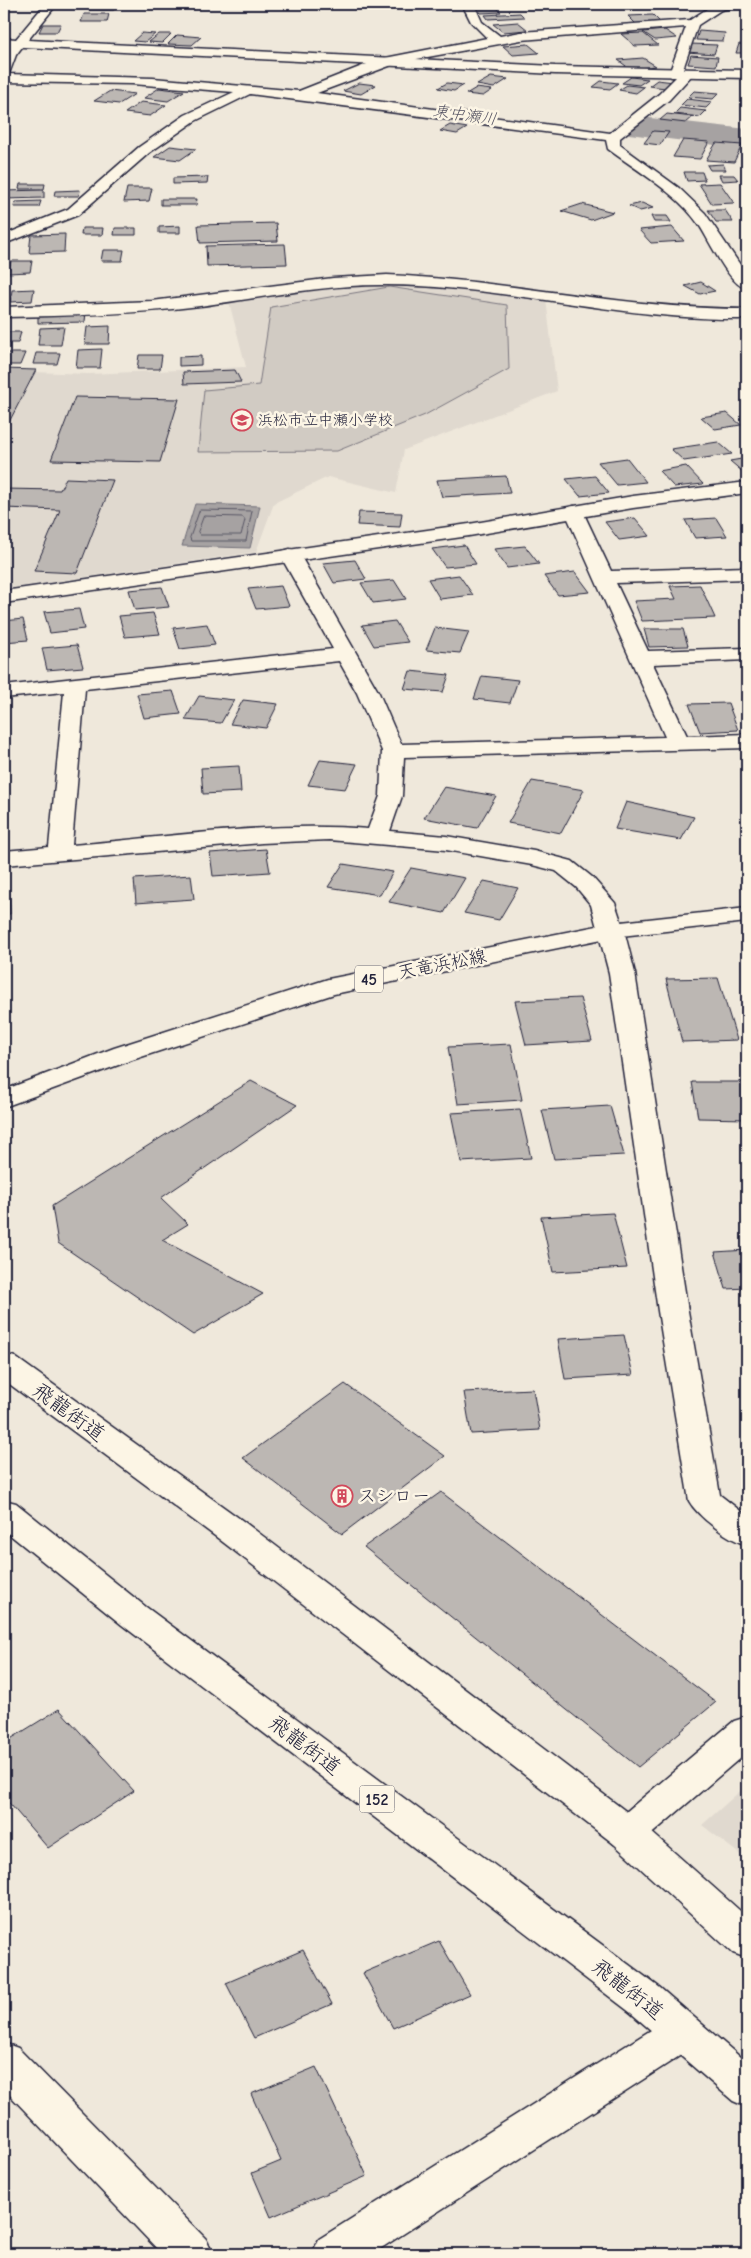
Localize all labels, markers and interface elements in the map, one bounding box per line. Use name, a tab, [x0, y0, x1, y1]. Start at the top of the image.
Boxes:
water label: 東中瀬川	[432, 102, 498, 128]
school or university icon: 浜松市立中瀬小学校	[230, 408, 254, 432]
place label: 浜松市立中瀬小学校	[258, 411, 393, 429]
street label: 天竜浜松線	[396, 946, 488, 983]
road number: 45	[355, 966, 383, 992]
street label: 飛龍街道	[28, 1378, 110, 1446]
building icon: スシロー	[330, 1484, 354, 1508]
place label: スシロー	[358, 1486, 430, 1507]
street label: 飛龍街道	[264, 1710, 346, 1780]
road number: 152	[360, 1786, 394, 1812]
street label: 飛龍街道	[588, 1954, 668, 2024]

